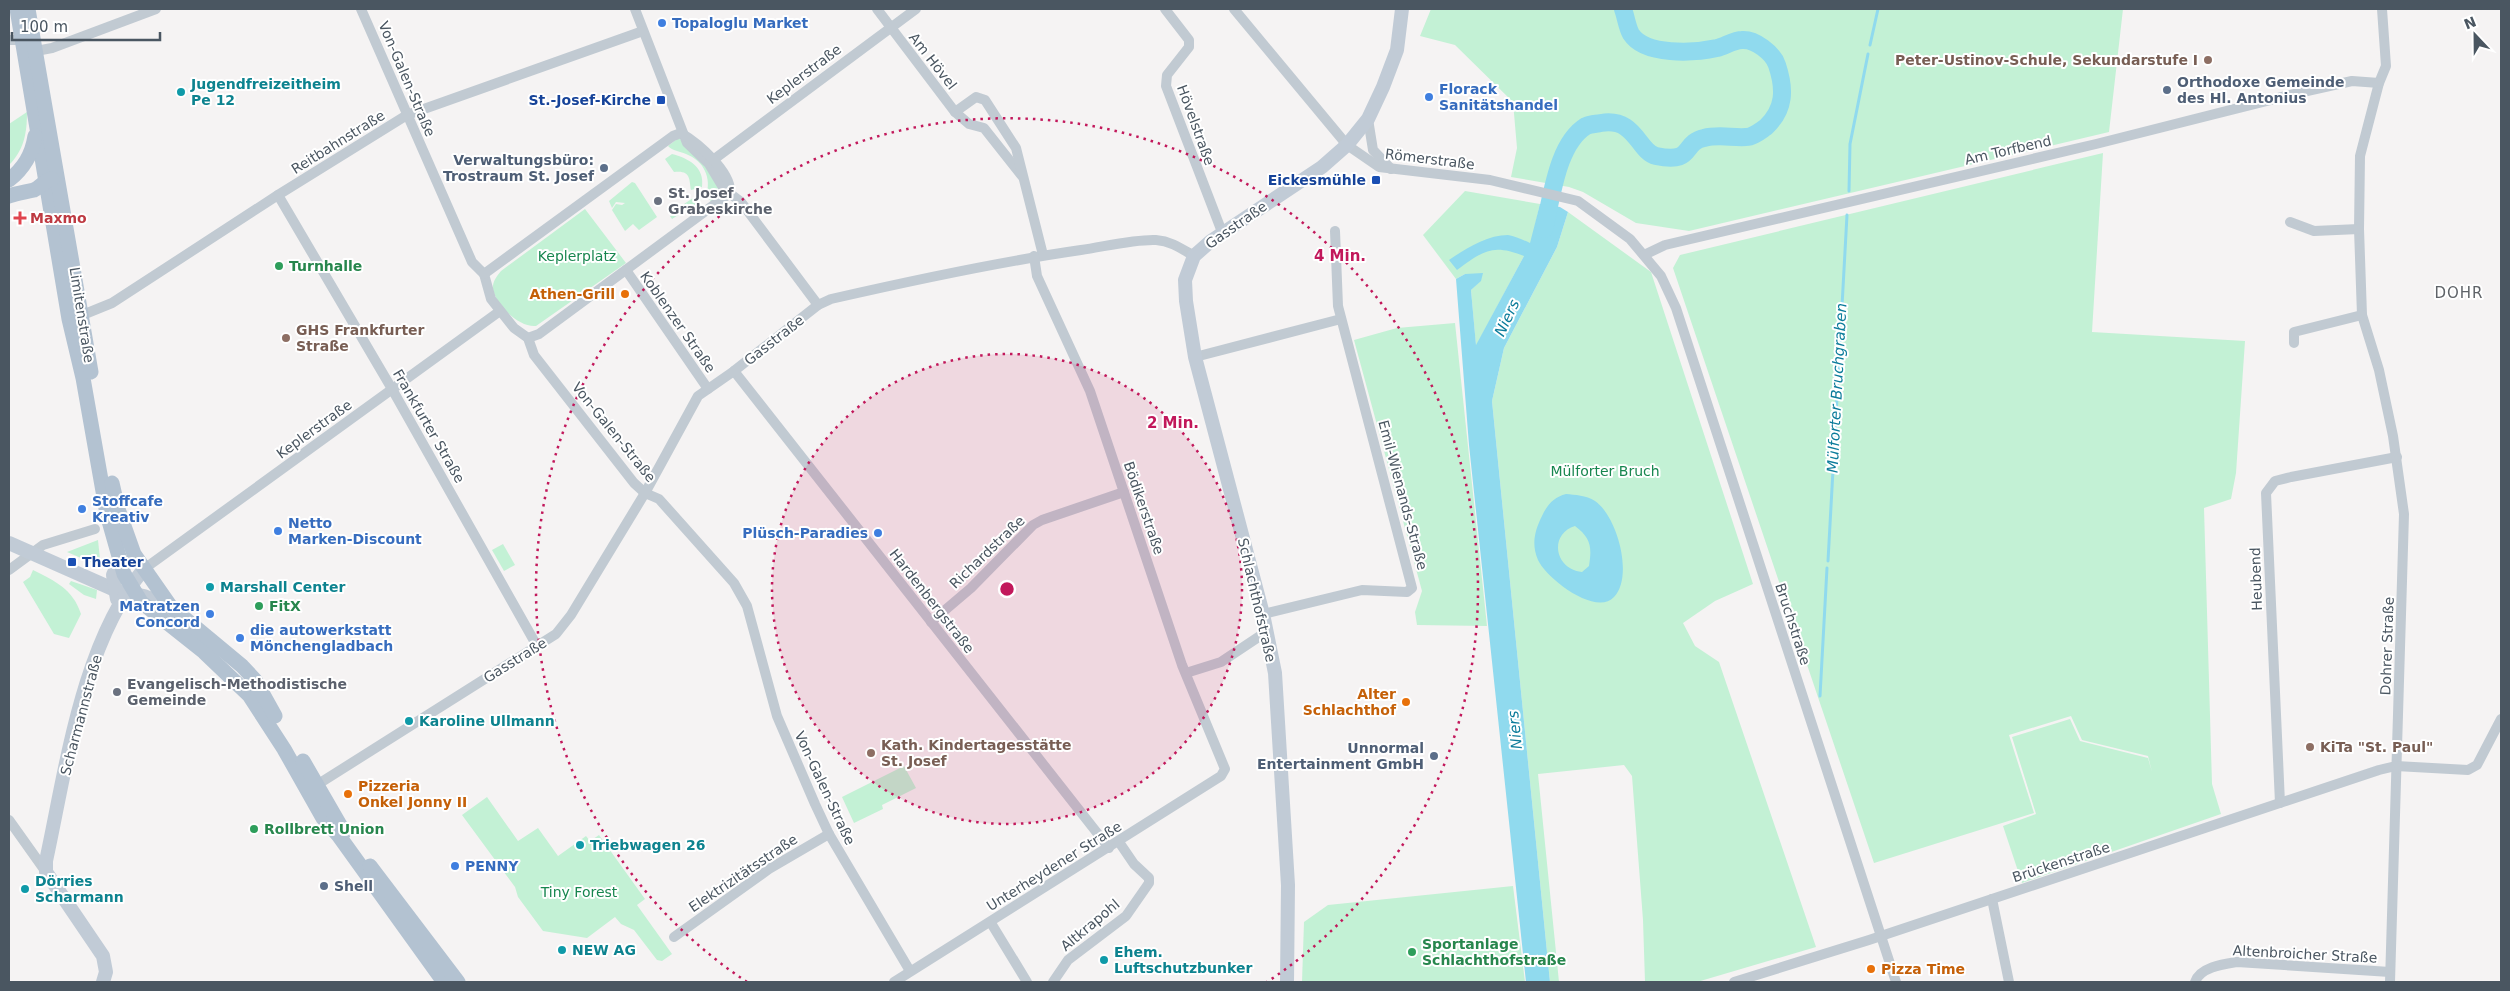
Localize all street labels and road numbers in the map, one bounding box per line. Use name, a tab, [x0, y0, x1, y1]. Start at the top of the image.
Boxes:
street label: Von-Galen-Straße	[376, 19, 438, 139]
street label: Am Hövel	[906, 29, 960, 93]
street label: Keplerstraße	[764, 41, 844, 107]
street label: Hövelstraße	[1174, 83, 1218, 167]
street label: Reitbahnstraße	[288, 107, 388, 177]
street label: Am Torfbend	[1963, 132, 2053, 168]
street label: Römerstraße	[1384, 146, 1476, 172]
street label: Gasstraße	[1202, 198, 1270, 252]
street label: Limitenstraße	[67, 266, 97, 364]
street label: Koblenzer Straße	[637, 268, 719, 376]
street label: Gasstraße	[741, 312, 807, 368]
street label: Frankfurter Straße	[390, 366, 468, 486]
street label: Von-Galen-Straße	[569, 379, 659, 485]
street label: Keplerstraße	[273, 396, 355, 462]
street label: Emil-Wienands-Straße	[1375, 418, 1431, 572]
street label: Bödikerstraße	[1121, 459, 1167, 557]
street label: Richardstraße	[946, 512, 1028, 592]
street label: Schlachthofstraße	[1235, 536, 1279, 664]
street label: Hardenbergstraße	[886, 546, 978, 656]
street label: Heubend	[2247, 547, 2265, 611]
street label: Bruchstraße	[1772, 581, 1814, 667]
street label: Dohrer Straße	[2377, 596, 2397, 696]
street label: Gasstraße	[481, 634, 549, 686]
street label: Scharmannstraße	[57, 653, 105, 777]
street label: Von-Galen-Straße	[792, 729, 858, 847]
street label: Unterheydener Straße	[984, 818, 1124, 914]
street label: Elektrizitätsstraße	[686, 831, 800, 915]
street label: Brückenstraße	[2010, 839, 2112, 885]
street label: Altkrapohl	[1057, 896, 1123, 954]
street label: Altenbroicher Straße	[2232, 942, 2378, 966]

